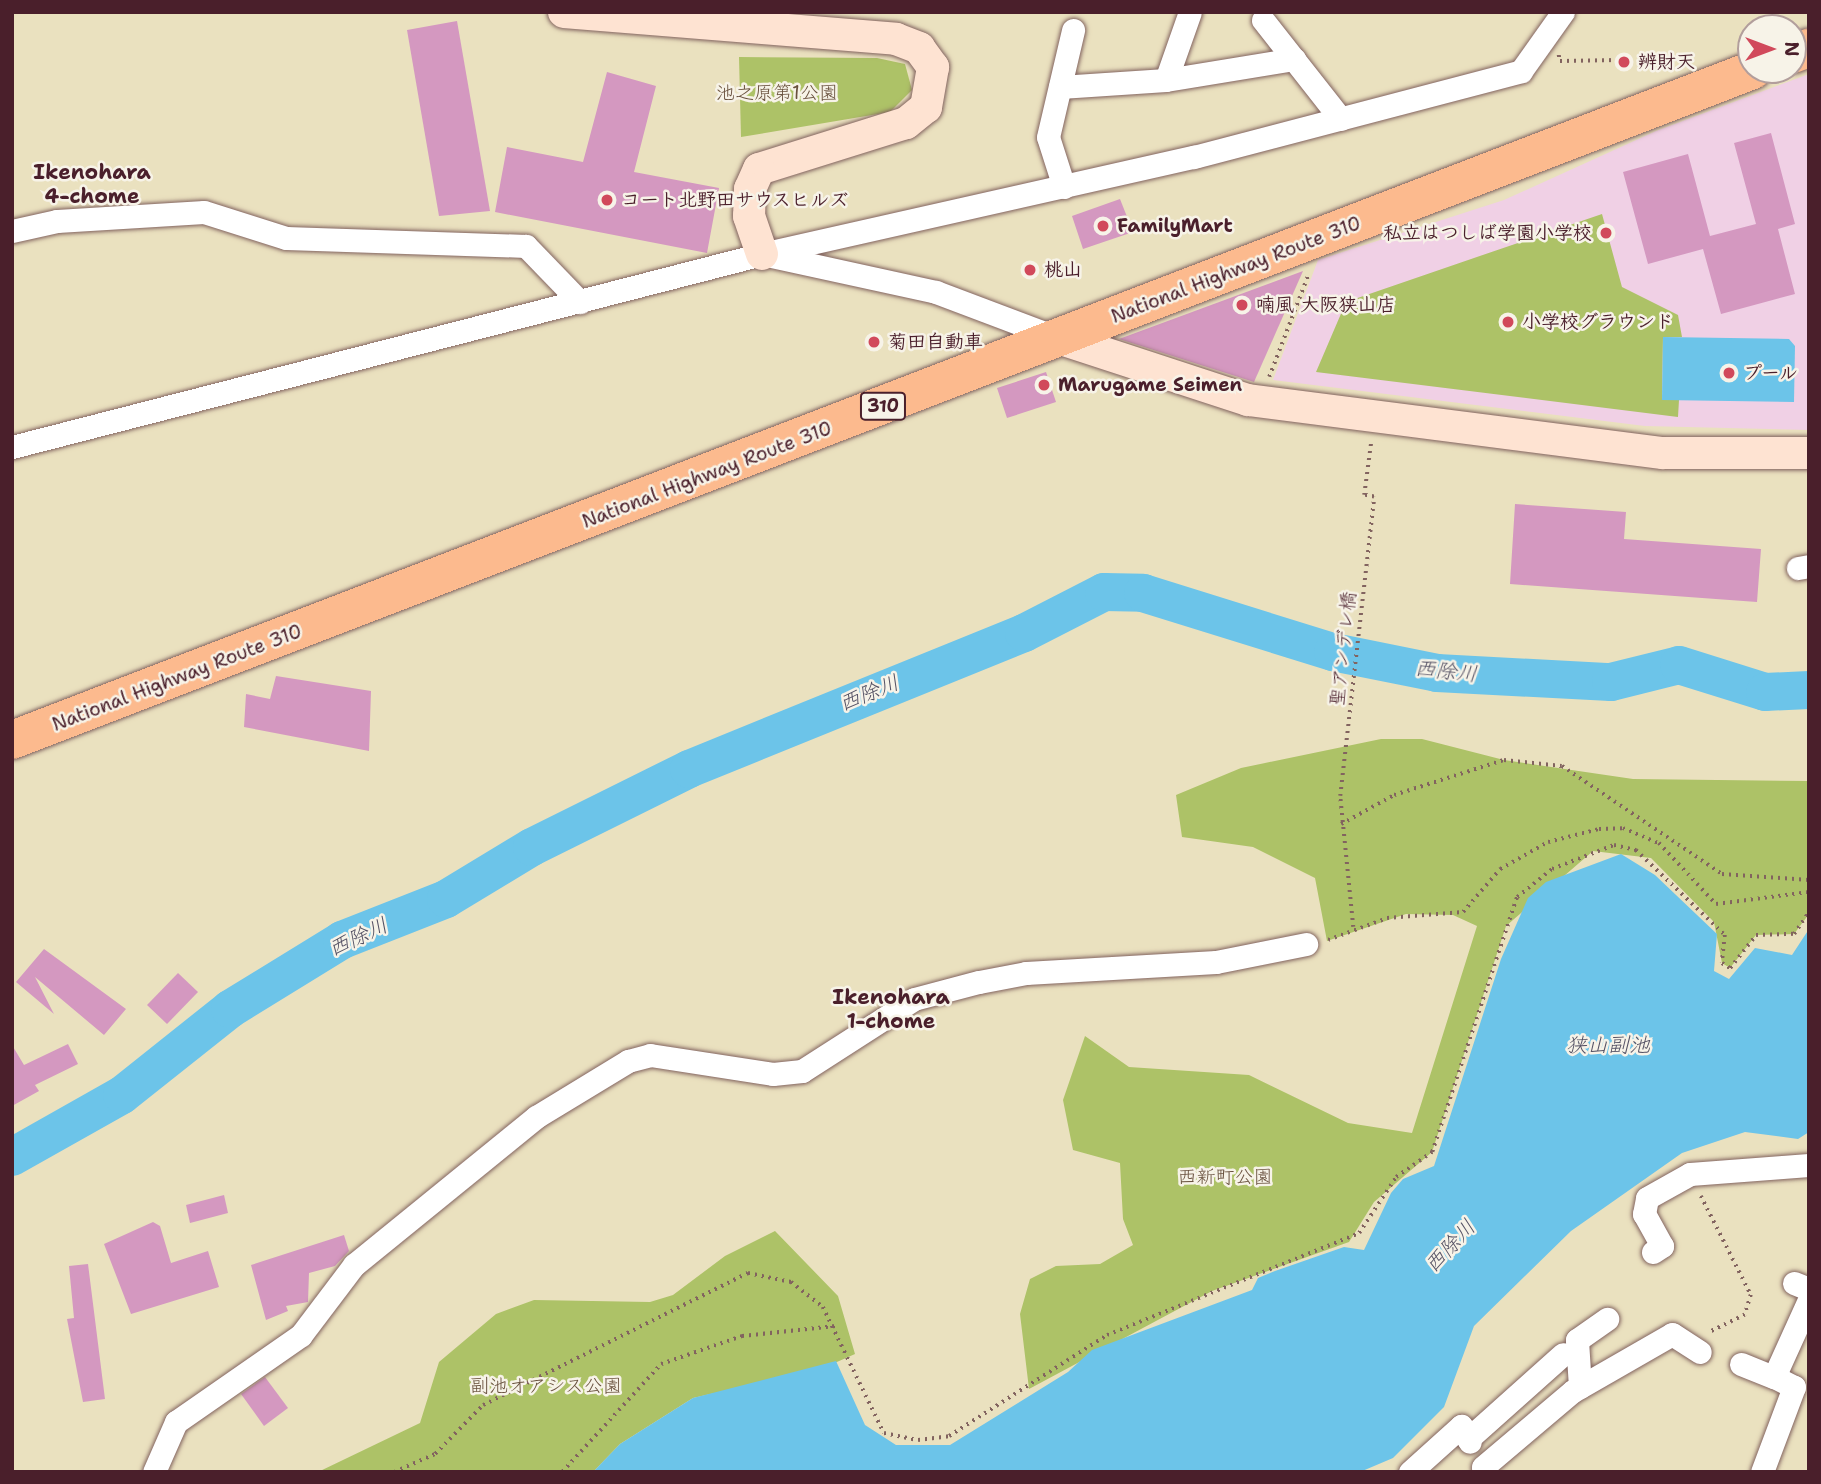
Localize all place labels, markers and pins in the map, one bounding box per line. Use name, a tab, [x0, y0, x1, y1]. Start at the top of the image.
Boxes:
place label: 辨財天	[1638, 51, 1695, 73]
marker: 辨財天	[1616, 54, 1632, 70]
place label: コート北野田サウスヒルズ	[621, 189, 849, 211]
marker: コート北野田サウスヒルズ	[599, 192, 615, 208]
place label: FamilyMart	[1117, 215, 1233, 237]
marker: FamilyMart	[1095, 218, 1111, 234]
place label: 私立はつしば学園小学校	[1383, 222, 1592, 244]
marker: 私立はつしば学園小学校	[1598, 225, 1614, 241]
place label: 桃山	[1044, 259, 1082, 281]
marker: 桃山	[1022, 262, 1038, 278]
place label: 喃風 大阪狭山店	[1256, 294, 1396, 316]
marker: 喃風 大阪狭山店	[1234, 297, 1250, 313]
place label: 小学校グラウンド	[1522, 311, 1674, 333]
marker: 小学校グラウンド	[1500, 314, 1516, 330]
place label: 菊田自動車	[888, 331, 983, 353]
marker: 菊田自動車	[866, 334, 882, 350]
place label: プール	[1743, 362, 1799, 384]
marker: プール	[1721, 365, 1737, 381]
place label: Marugame Seimen	[1058, 374, 1242, 396]
marker: Marugame Seimen	[1036, 377, 1052, 393]

